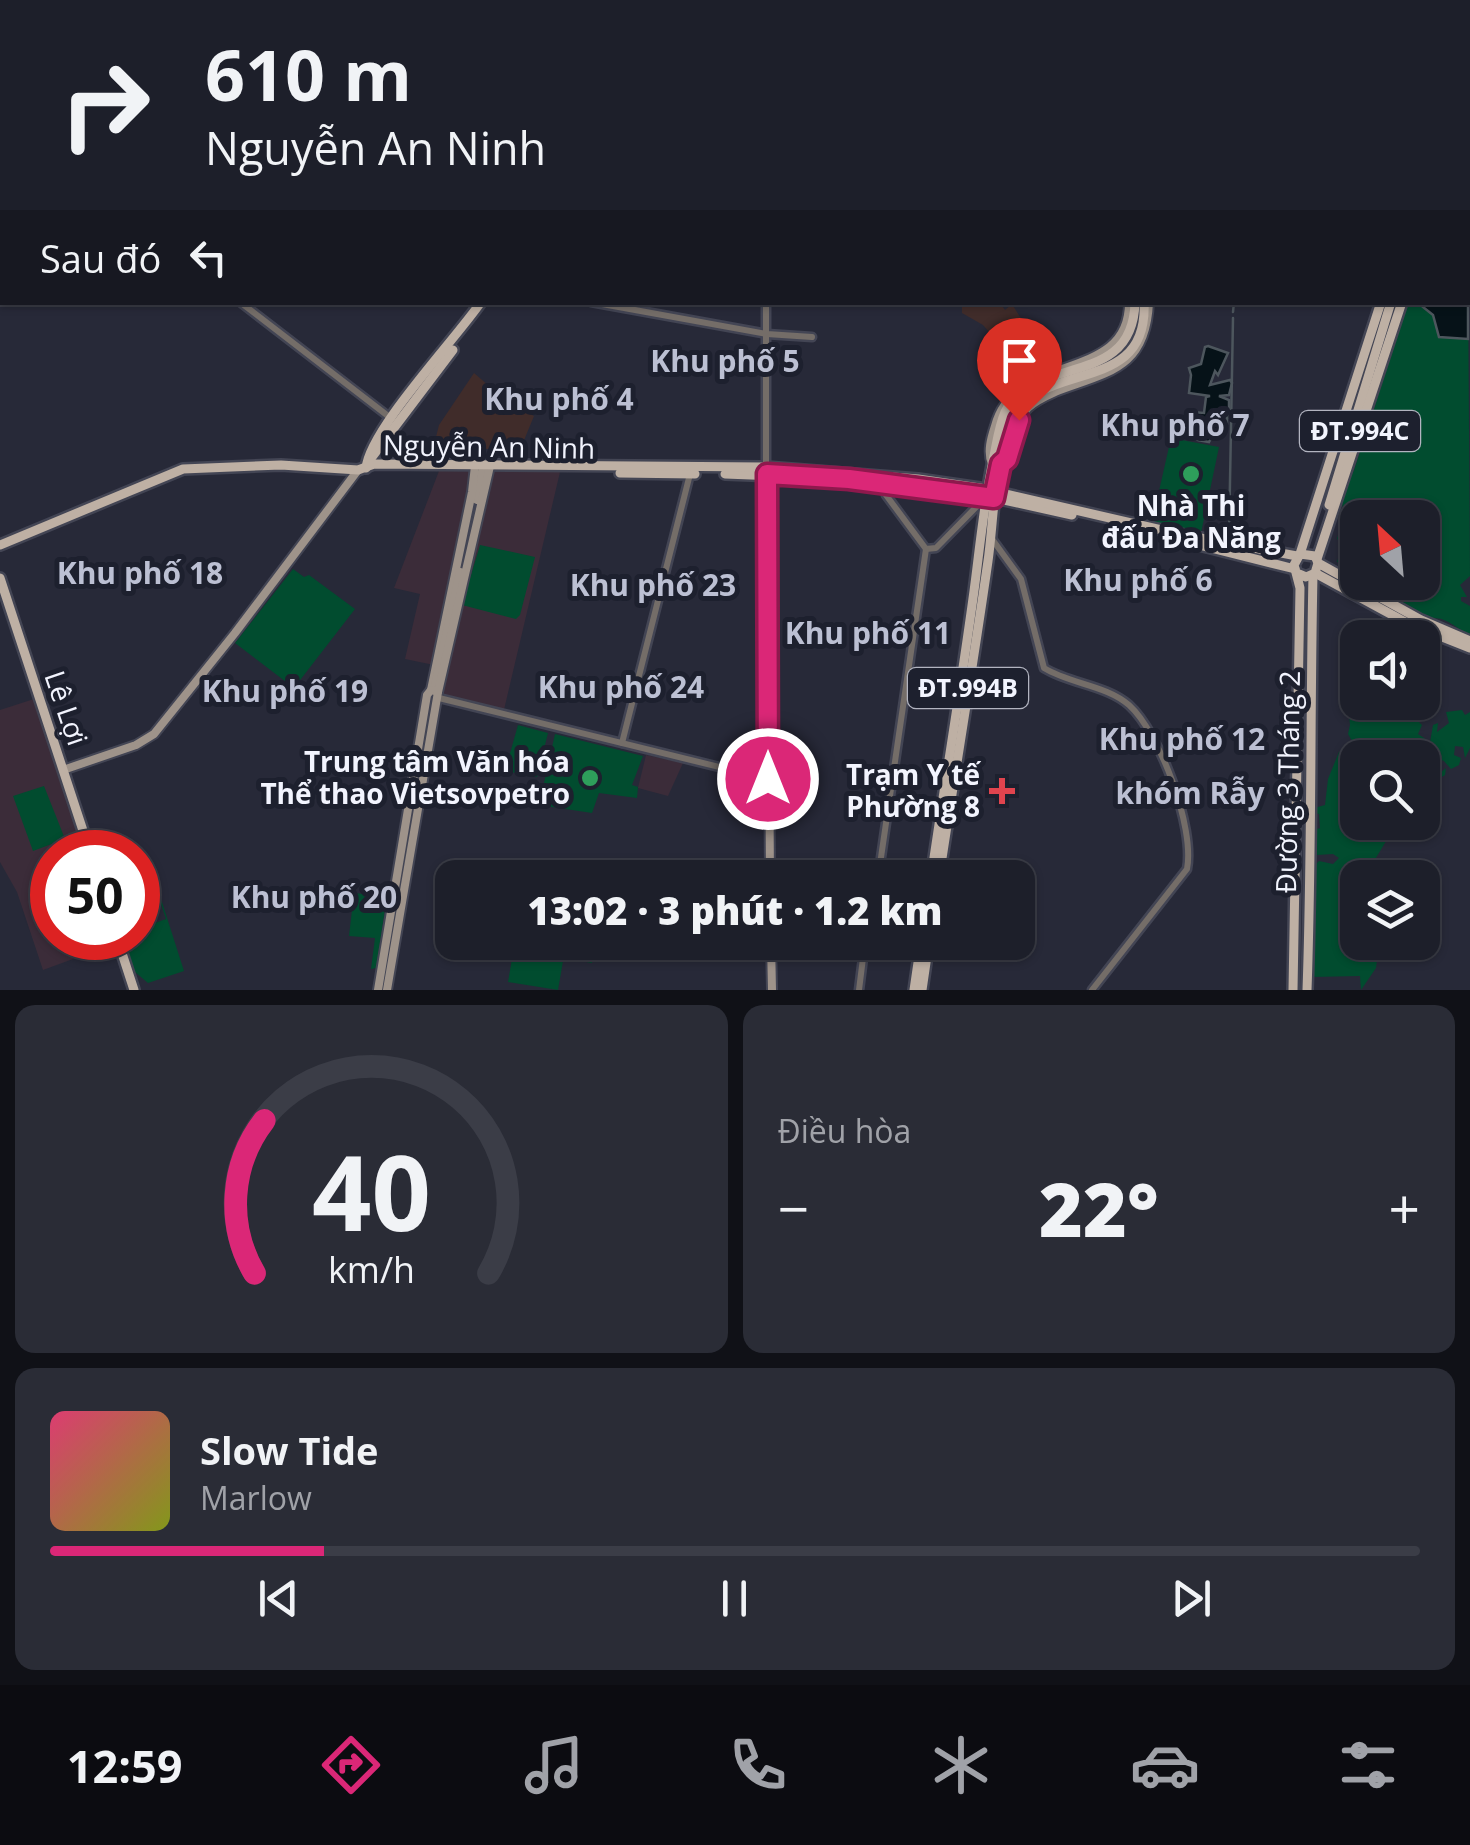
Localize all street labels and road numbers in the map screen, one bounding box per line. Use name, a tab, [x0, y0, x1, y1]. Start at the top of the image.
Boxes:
road number: ĐT.994C	[1300, 411, 1420, 451]
street label: Nguyễn An Ninh	[383, 425, 595, 467]
street label: Lê Lợi	[37, 665, 97, 750]
road number: ĐT.994B	[908, 668, 1028, 708]
street label: Đường 3 Tháng 2	[1266, 670, 1308, 894]

